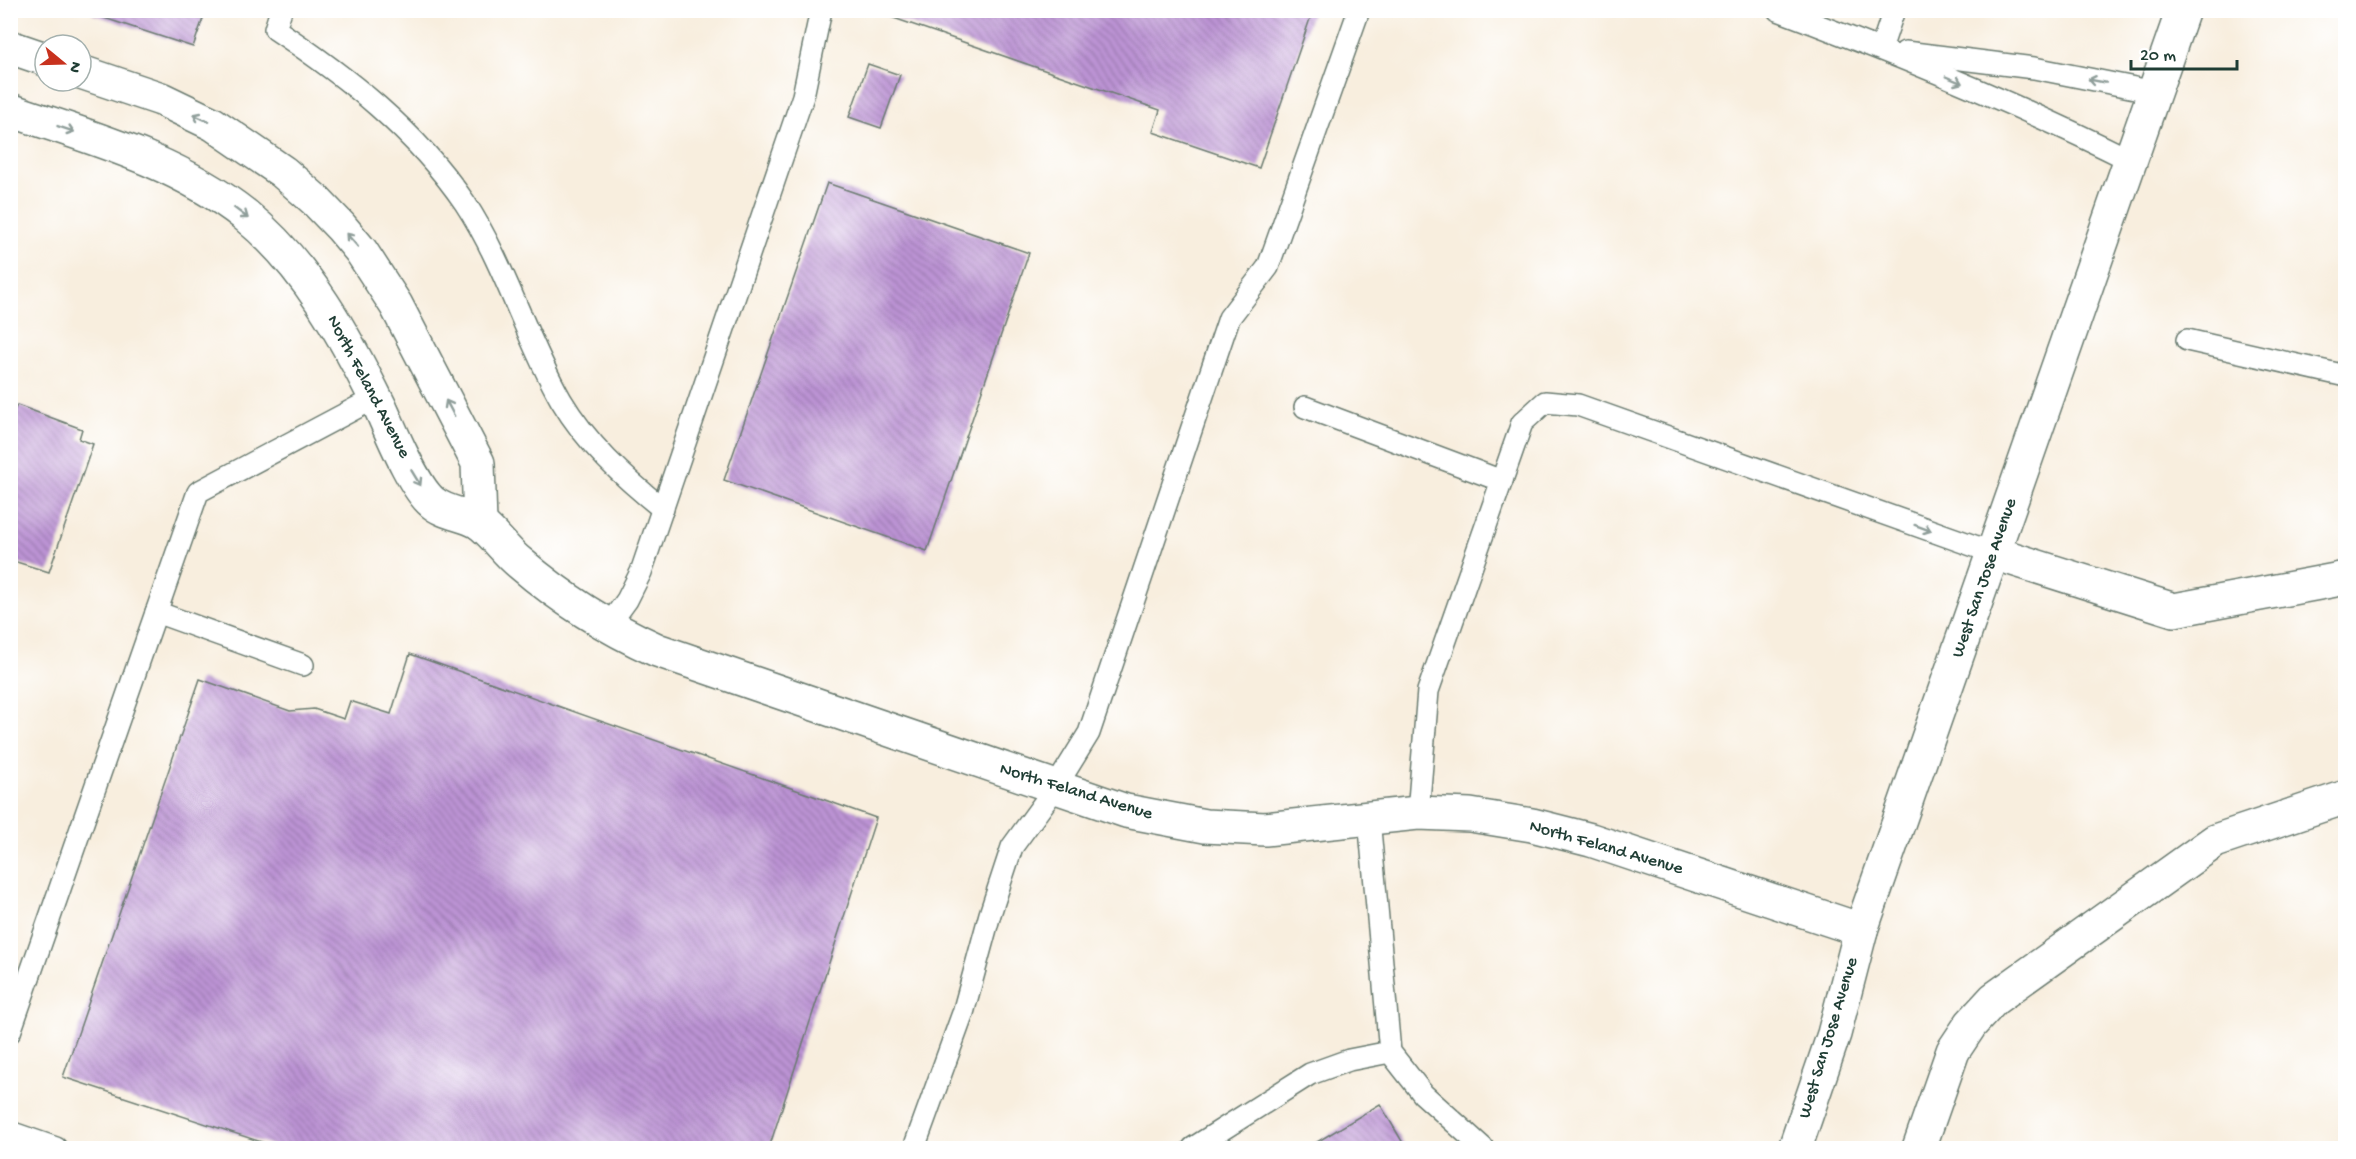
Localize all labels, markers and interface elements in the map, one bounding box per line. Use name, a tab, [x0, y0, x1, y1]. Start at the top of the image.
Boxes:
north arrow	[33, 33, 93, 93]
scale bar	[2131, 33, 2238, 71]
text: 20 m	[2140, 46, 2176, 67]
text: N	[63, 59, 85, 75]
one-way arrow	[1944, 75, 1962, 86]
one-way arrow	[2088, 75, 2107, 86]
one-way arrow	[193, 112, 211, 124]
one-way arrow	[56, 124, 75, 135]
one-way arrow	[232, 206, 248, 219]
one-way arrow	[345, 233, 359, 248]
street label: North Feland Avenue	[321, 312, 415, 463]
one-way arrow	[444, 400, 455, 418]
one-way arrow	[411, 469, 423, 486]
street label: West San Jose Avenue	[1948, 495, 2022, 660]
one-way arrow	[1914, 524, 1932, 535]
street label: North Feland Avenue	[997, 759, 1156, 825]
street label: North Feland Avenue	[1527, 816, 1686, 880]
street label: West San Jose Avenue	[1795, 954, 1864, 1121]

